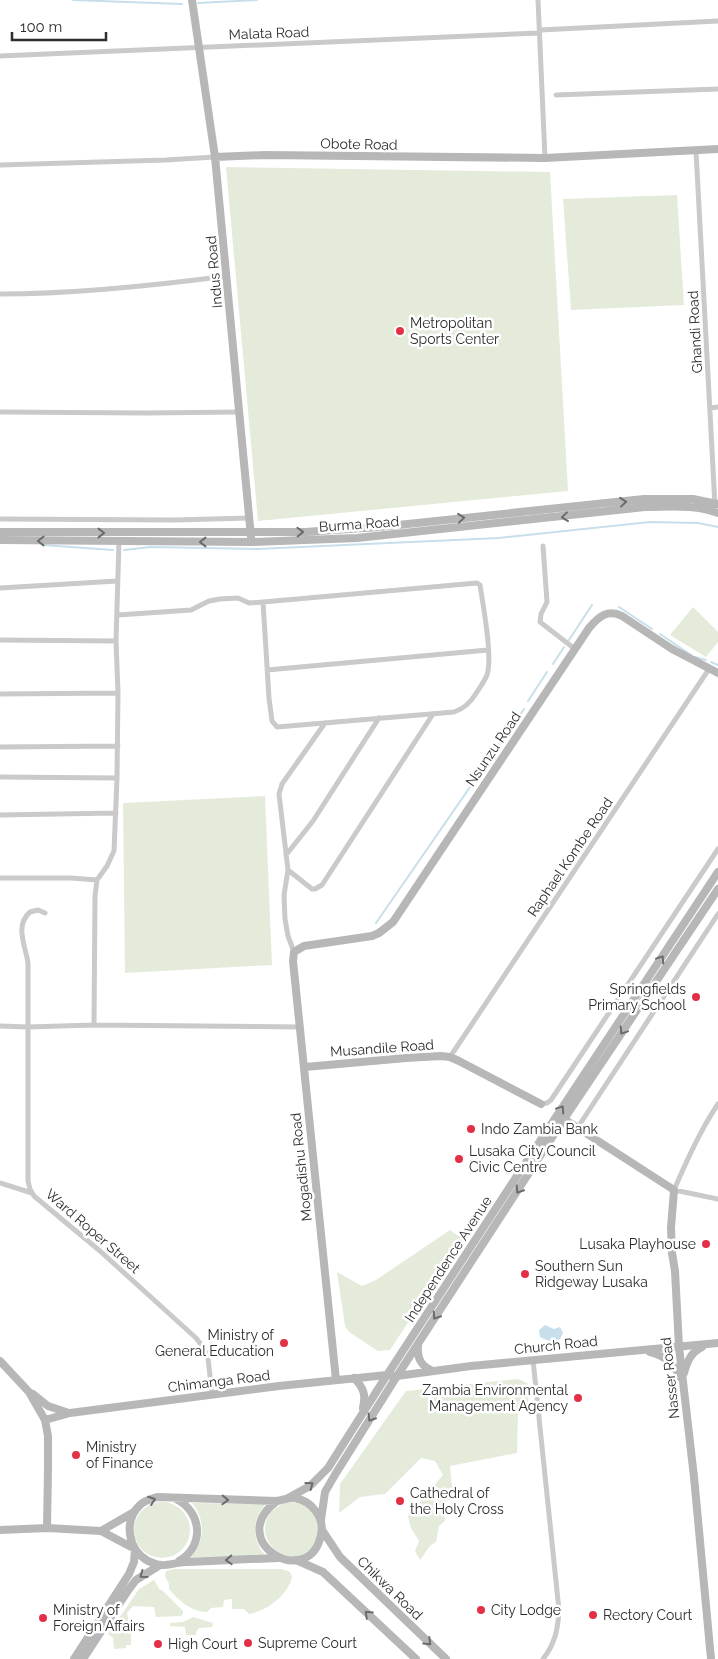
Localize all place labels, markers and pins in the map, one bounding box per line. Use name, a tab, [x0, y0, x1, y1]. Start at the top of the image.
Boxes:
place label: Metropolitan Sports Center	[410, 315, 499, 347]
marker: Metropolitan Sports Center	[394, 325, 406, 337]
place label: Springfields Primary School	[588, 981, 686, 1013]
marker: Springfields Primary School	[690, 991, 702, 1003]
place label: Indo Zambia Bank	[481, 1121, 599, 1137]
marker: Indo Zambia Bank	[465, 1123, 477, 1135]
place label: Lusaka City Council Civic Centre	[469, 1143, 596, 1175]
marker: Lusaka City Council Civic Centre	[453, 1153, 465, 1165]
place label: Lusaka Playhouse	[579, 1236, 696, 1252]
marker: Lusaka Playhouse	[700, 1238, 712, 1250]
place label: Southern Sun Ridgeway Lusaka	[535, 1258, 648, 1290]
marker: Southern Sun Ridgeway Lusaka	[519, 1268, 531, 1280]
place label: Ministry of General Education	[155, 1327, 275, 1359]
marker: Ministry of General Education	[278, 1337, 290, 1349]
place label: Zambia Environmental Management Agency	[422, 1382, 568, 1414]
marker: Zambia Environmental Management Agency	[572, 1392, 584, 1404]
place label: Ministry of Finance	[86, 1439, 153, 1471]
marker: Ministry of Finance	[70, 1449, 82, 1461]
place label: Cathedral of the Holy Cross	[410, 1485, 504, 1517]
marker: Cathedral of the Holy Cross	[394, 1495, 406, 1507]
place label: Ministry of Foreign Affairs	[53, 1602, 145, 1634]
place label: City Lodge	[491, 1602, 561, 1618]
marker: City Lodge	[475, 1604, 487, 1616]
place label: Rectory Court	[603, 1607, 693, 1623]
marker: Rectory Court	[587, 1609, 599, 1621]
marker: Ministry of Foreign Affairs	[37, 1612, 49, 1624]
place label: Supreme Court	[258, 1635, 357, 1651]
place label: High Court	[168, 1636, 238, 1652]
marker: Supreme Court	[242, 1637, 254, 1649]
marker: High Court	[152, 1638, 164, 1650]

